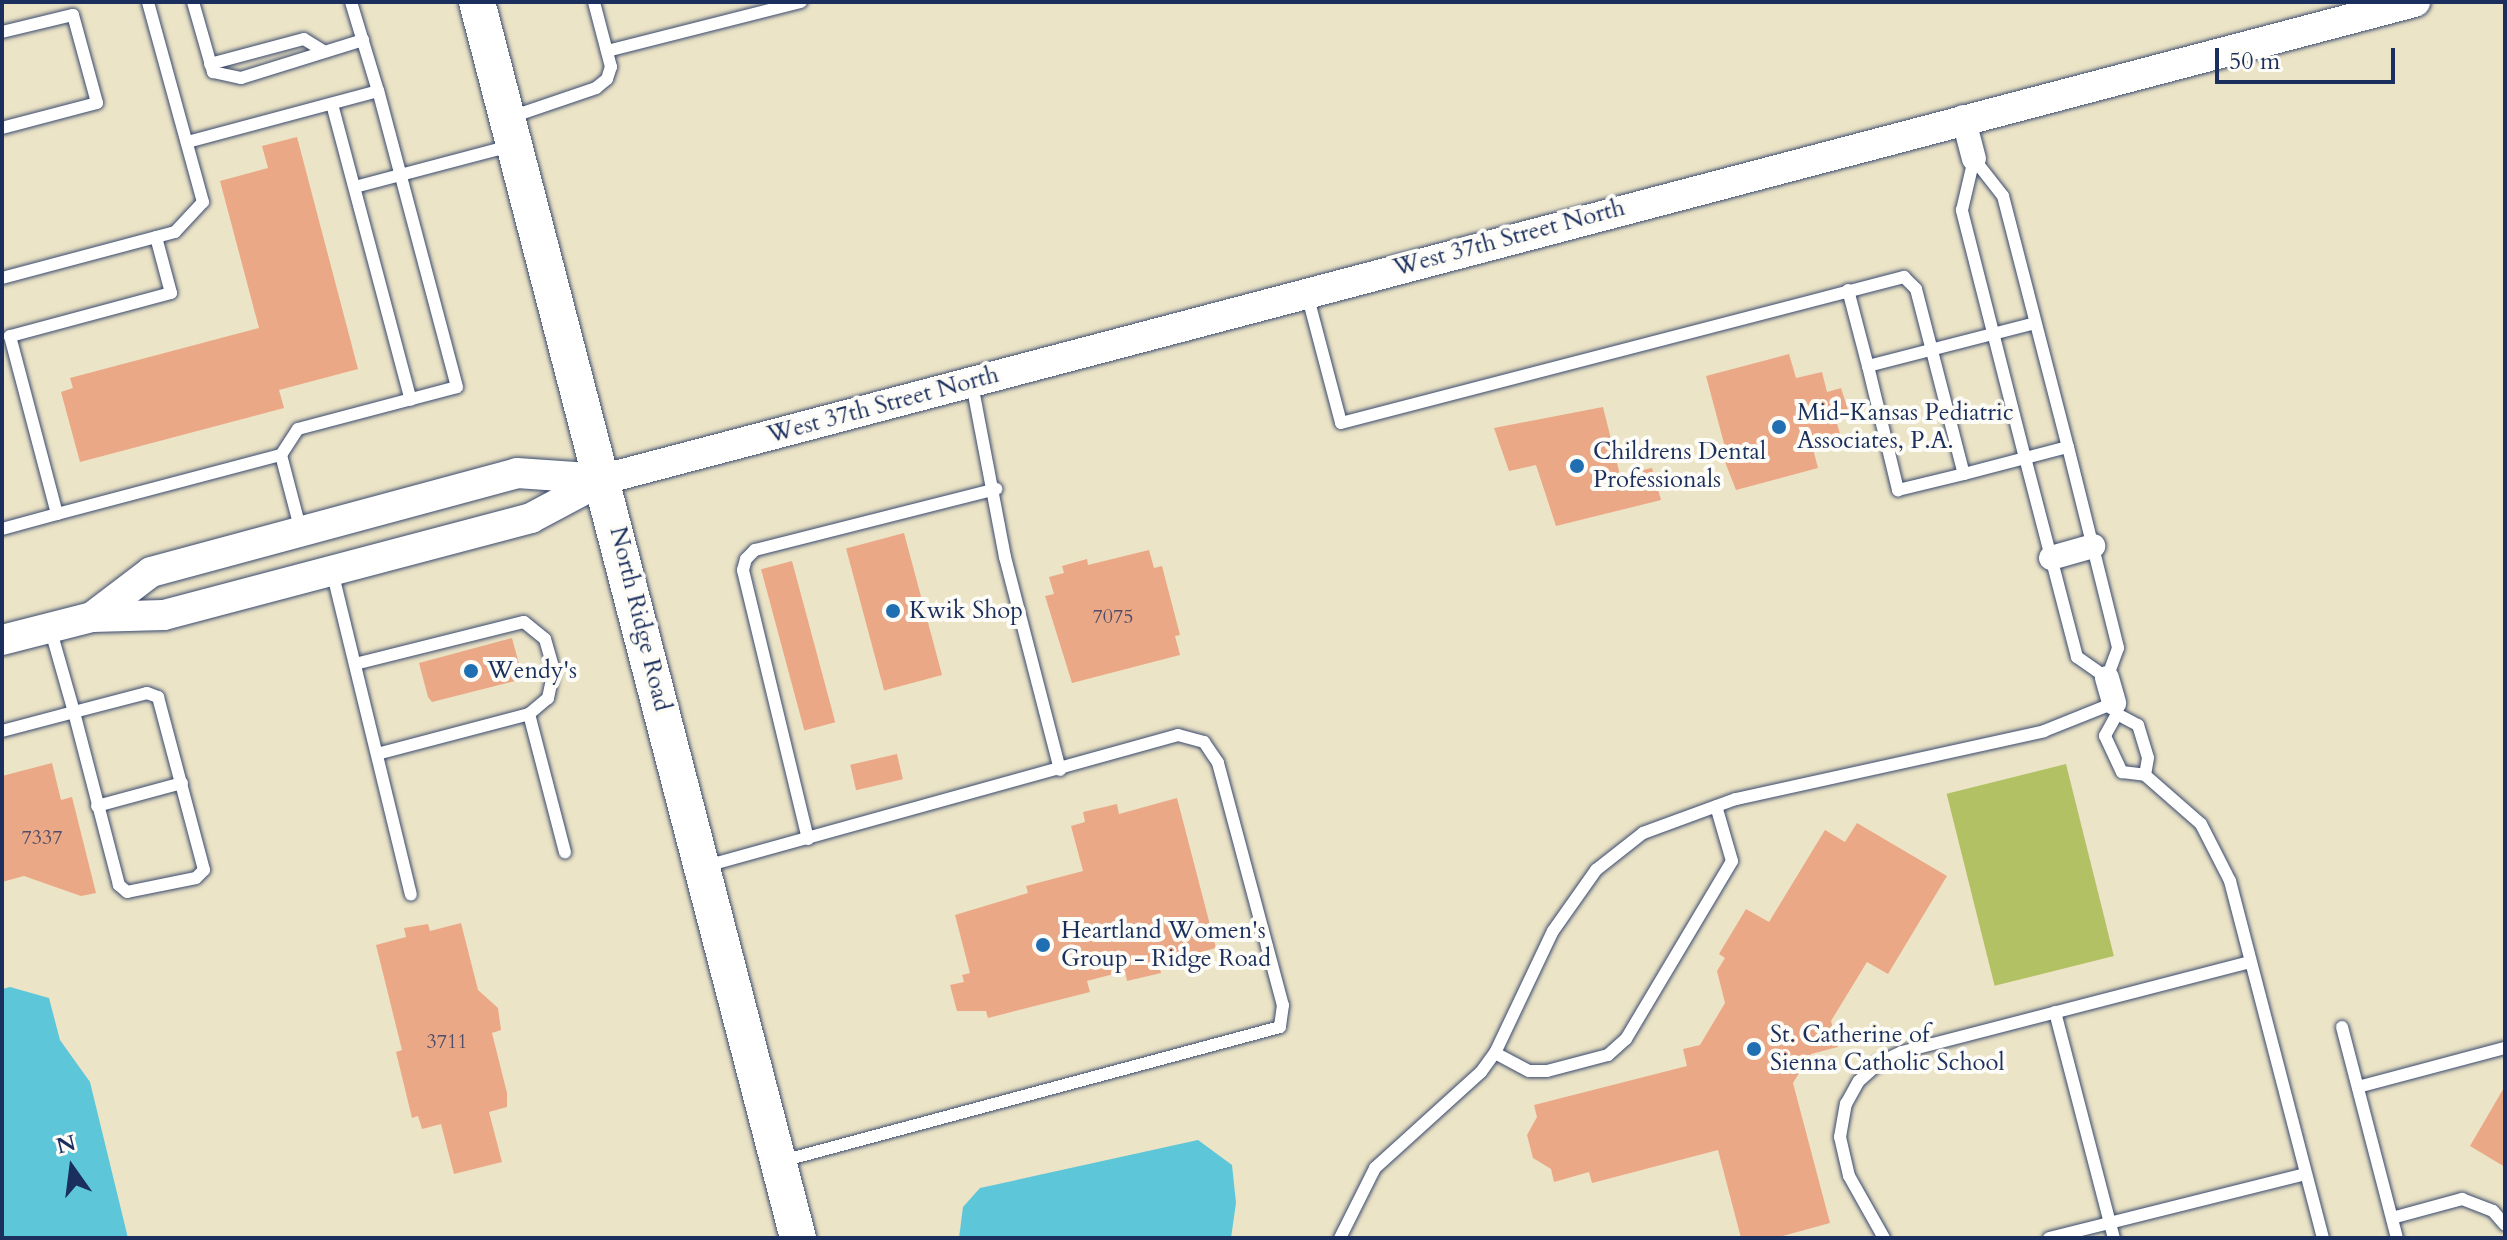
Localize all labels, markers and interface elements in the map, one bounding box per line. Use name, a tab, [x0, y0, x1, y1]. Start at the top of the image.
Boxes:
scale bar	[2219, 32, 2399, 82]
text: 50 m	[2229, 45, 2280, 78]
street label: West 37th Street North	[1390, 193, 1628, 283]
street label: West 37th Street North	[764, 360, 1002, 450]
place label: Mid-Kansas Pediatric Associates, P.A.	[1797, 399, 2014, 455]
marker: Mid-Kansas Pediatric Associates, P.A.	[1768, 416, 1790, 438]
place label: Childrens Dental Professionals	[1593, 438, 1766, 494]
marker: Childrens Dental Professionals	[1568, 457, 1586, 475]
street label: North Ridge Road	[603, 524, 677, 714]
place label: Kwik Shop	[909, 597, 1023, 625]
marker: Kwik Shop	[884, 602, 902, 620]
house number: 7075	[1093, 604, 1133, 628]
place label: Wendy's	[487, 657, 577, 685]
marker: Wendy's	[462, 662, 480, 680]
house number: 7337	[22, 825, 62, 849]
place label: Heartland Women's Group - Ridge Road	[1061, 917, 1271, 973]
marker: Heartland Women's Group - Ridge Road	[1032, 934, 1054, 956]
place label: St. Catherine of Sienna Catholic School	[1770, 1021, 2005, 1077]
house number: 3711	[427, 1029, 467, 1053]
marker: St. Catherine of Sienna Catholic School	[1745, 1040, 1763, 1058]
north arrow	[32, 1128, 112, 1208]
text: N	[53, 1128, 79, 1162]

